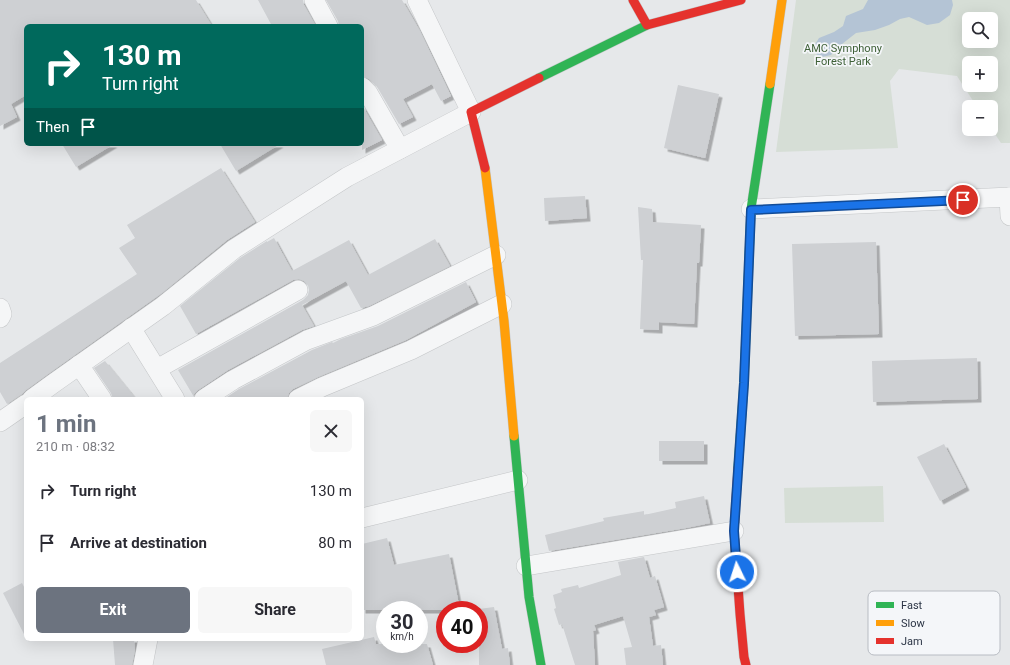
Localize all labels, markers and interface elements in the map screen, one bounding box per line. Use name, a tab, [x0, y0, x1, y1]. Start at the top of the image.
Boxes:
map controls	[962, 12, 998, 136]
button: search	[962, 12, 998, 48]
text: 130 m	[102, 39, 181, 72]
icon: right	[36, 40, 88, 92]
park label: AMC Symphony Forest Park	[804, 42, 883, 68]
button: +	[962, 56, 998, 92]
text: Turn right	[102, 73, 179, 94]
button: −	[962, 100, 998, 136]
icon: arrive	[77, 116, 99, 138]
text: Then	[36, 118, 69, 136]
pin	[946, 183, 980, 217]
icon: arrive	[952, 189, 974, 211]
text: 1 min	[36, 410, 96, 438]
button: close	[310, 410, 352, 452]
text: 210 m · 08:32	[36, 439, 115, 454]
icon: right	[36, 480, 58, 502]
text: Turn right	[70, 482, 136, 500]
text: 130 m	[310, 482, 352, 500]
icon: arrive	[36, 532, 58, 554]
text: Arrive at destination	[70, 534, 207, 552]
text: 80 m	[318, 534, 352, 552]
position arrow	[716, 551, 758, 593]
button: Exit	[36, 587, 190, 633]
button: Share	[198, 587, 352, 633]
legend	[868, 591, 1000, 655]
text: Fast	[901, 599, 923, 612]
speed limit sign: 40	[436, 601, 488, 653]
text: 30	[391, 610, 413, 634]
text: Slow	[901, 617, 925, 630]
text: km/h	[390, 631, 414, 642]
text: Jam	[901, 635, 923, 648]

